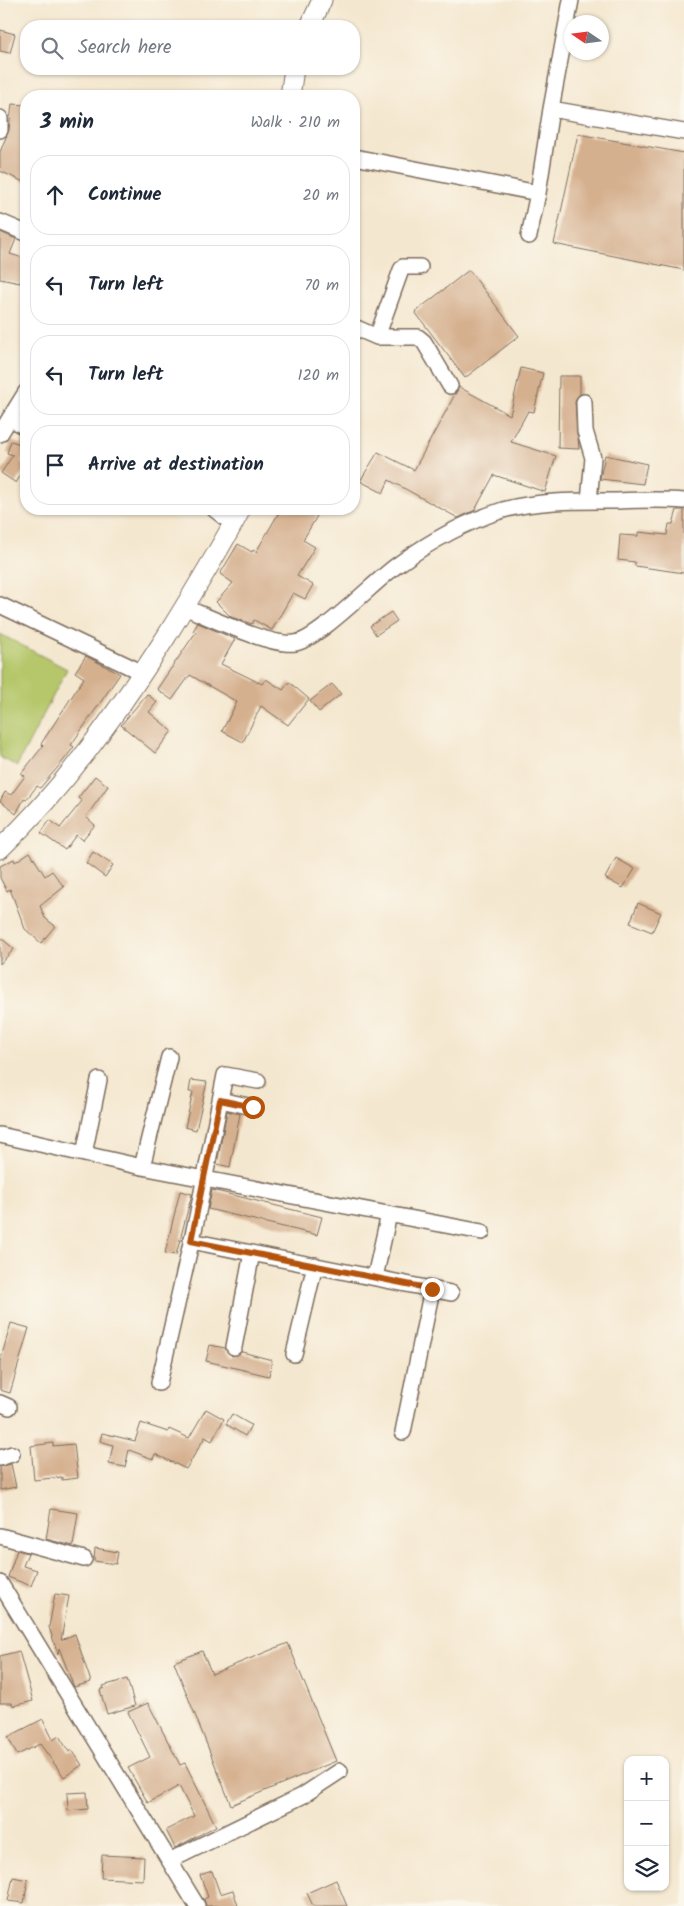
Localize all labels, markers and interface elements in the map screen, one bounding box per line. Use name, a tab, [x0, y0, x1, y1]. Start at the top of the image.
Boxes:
north arrow	[564, 15, 609, 60]
search box	[20, 20, 360, 75]
text: Search here	[78, 33, 172, 63]
icon: search	[38, 34, 66, 62]
text: 3 min	[40, 106, 94, 139]
text: Walk · 210 m	[250, 110, 340, 135]
text: Continue	[88, 180, 161, 210]
icon: ahead	[41, 181, 69, 209]
text: 20 m	[303, 183, 339, 208]
text: Turn left	[88, 270, 163, 300]
icon: left	[41, 271, 69, 299]
text: 70 m	[304, 273, 339, 298]
text: Turn left	[88, 360, 163, 390]
icon: left	[41, 361, 69, 389]
text: 120 m	[298, 363, 339, 388]
text: Arrive at destination	[88, 450, 264, 480]
icon: arrive	[41, 451, 69, 479]
route start	[242, 1096, 265, 1119]
route end	[421, 1278, 444, 1301]
map controls	[624, 1756, 669, 1891]
button: +	[624, 1756, 669, 1801]
button: −	[624, 1801, 669, 1846]
button: layers	[624, 1846, 669, 1891]

